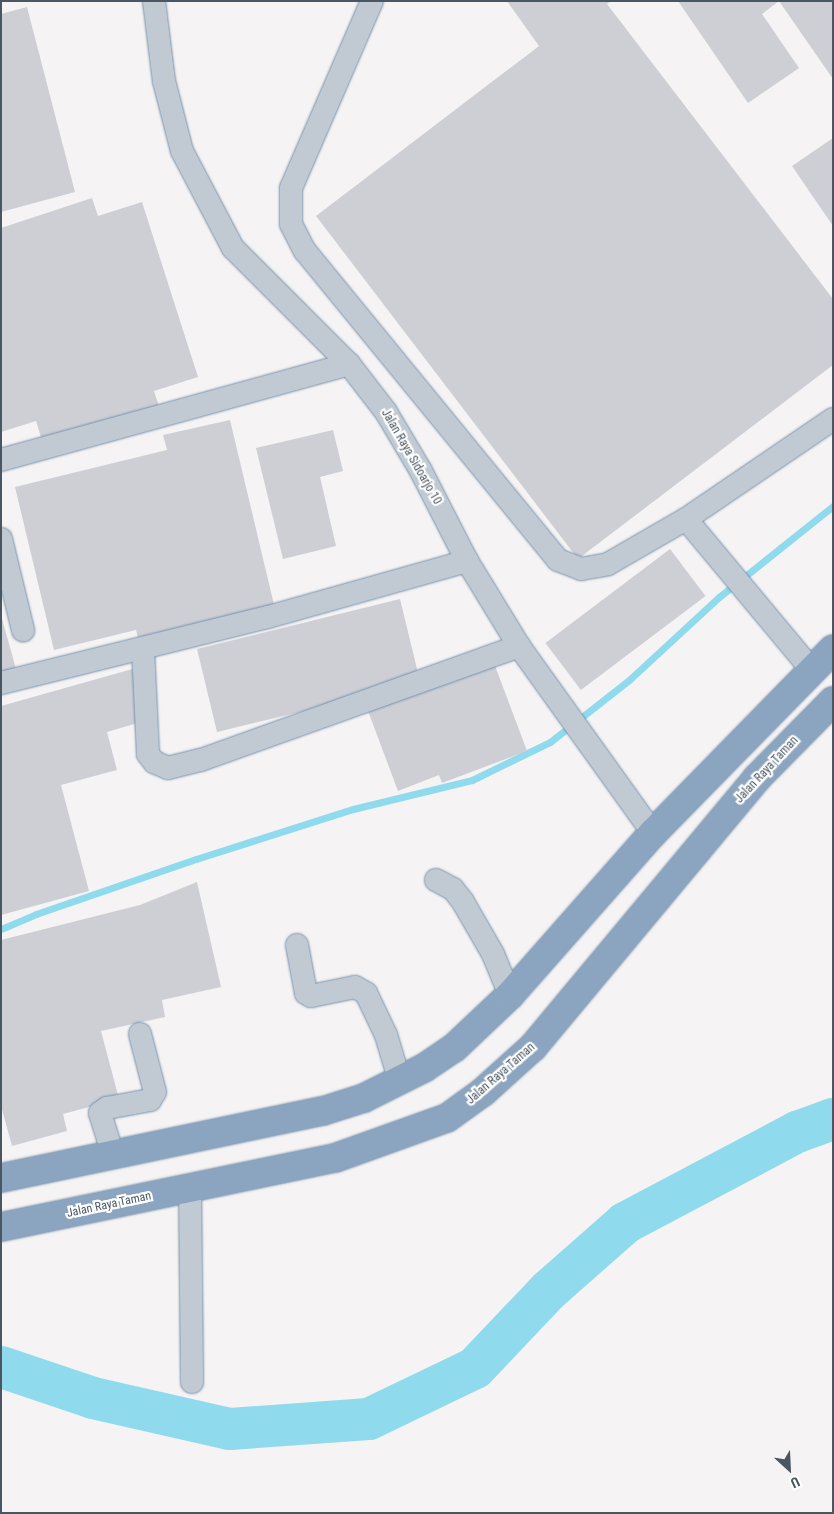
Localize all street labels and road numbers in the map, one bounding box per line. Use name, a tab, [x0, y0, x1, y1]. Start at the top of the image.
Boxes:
street label: Jalan Raya Sidoarjo 10	[378, 407, 444, 507]
street label: Jalan Raya Taman	[732, 734, 802, 806]
street label: Jalan Raya Taman	[464, 1040, 538, 1108]
street label: Jalan Raya Taman	[65, 1189, 153, 1221]

